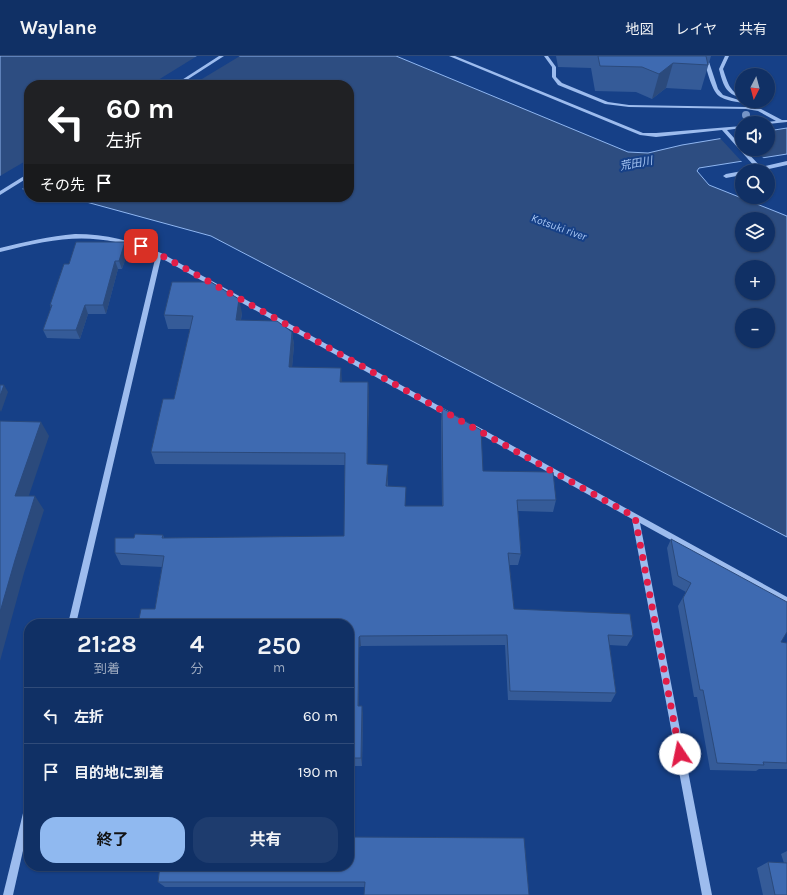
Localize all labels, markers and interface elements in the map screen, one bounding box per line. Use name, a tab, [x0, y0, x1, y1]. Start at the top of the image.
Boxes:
text: Waylane	[20, 17, 97, 39]
text: 地図	[625, 21, 653, 38]
text: レイヤ	[675, 21, 717, 38]
text: 共有	[739, 21, 767, 38]
north arrow	[735, 68, 775, 108]
map controls	[735, 68, 775, 348]
text: 60 m	[106, 92, 174, 125]
icon: left	[40, 96, 92, 148]
button: sound	[735, 116, 775, 156]
text: 左折	[106, 130, 142, 152]
water label: 荒田川	[619, 154, 655, 173]
button: search	[735, 164, 775, 204]
icon: arrive	[93, 172, 115, 194]
text: その先	[40, 176, 85, 194]
water label: Kotsuki river	[529, 211, 589, 244]
button: layers	[735, 212, 775, 252]
pin	[124, 229, 158, 263]
icon: arrive	[130, 235, 152, 257]
button: +	[735, 260, 775, 300]
button: −	[735, 308, 775, 348]
text: 21:28	[77, 630, 137, 658]
text: 4	[190, 630, 204, 658]
text: 250	[257, 632, 301, 660]
text: m	[273, 660, 285, 675]
text: 到着	[94, 661, 120, 676]
text: 分	[190, 661, 203, 676]
icon: left	[40, 705, 62, 727]
text: 60 m	[303, 707, 338, 725]
text: 左折	[74, 708, 104, 726]
position arrow	[659, 733, 701, 775]
icon: arrive	[40, 761, 62, 783]
text: 190 m	[298, 763, 338, 781]
text: 目的地に到着	[74, 764, 164, 782]
button: 終了	[40, 817, 185, 863]
button: 共有	[193, 817, 338, 863]

